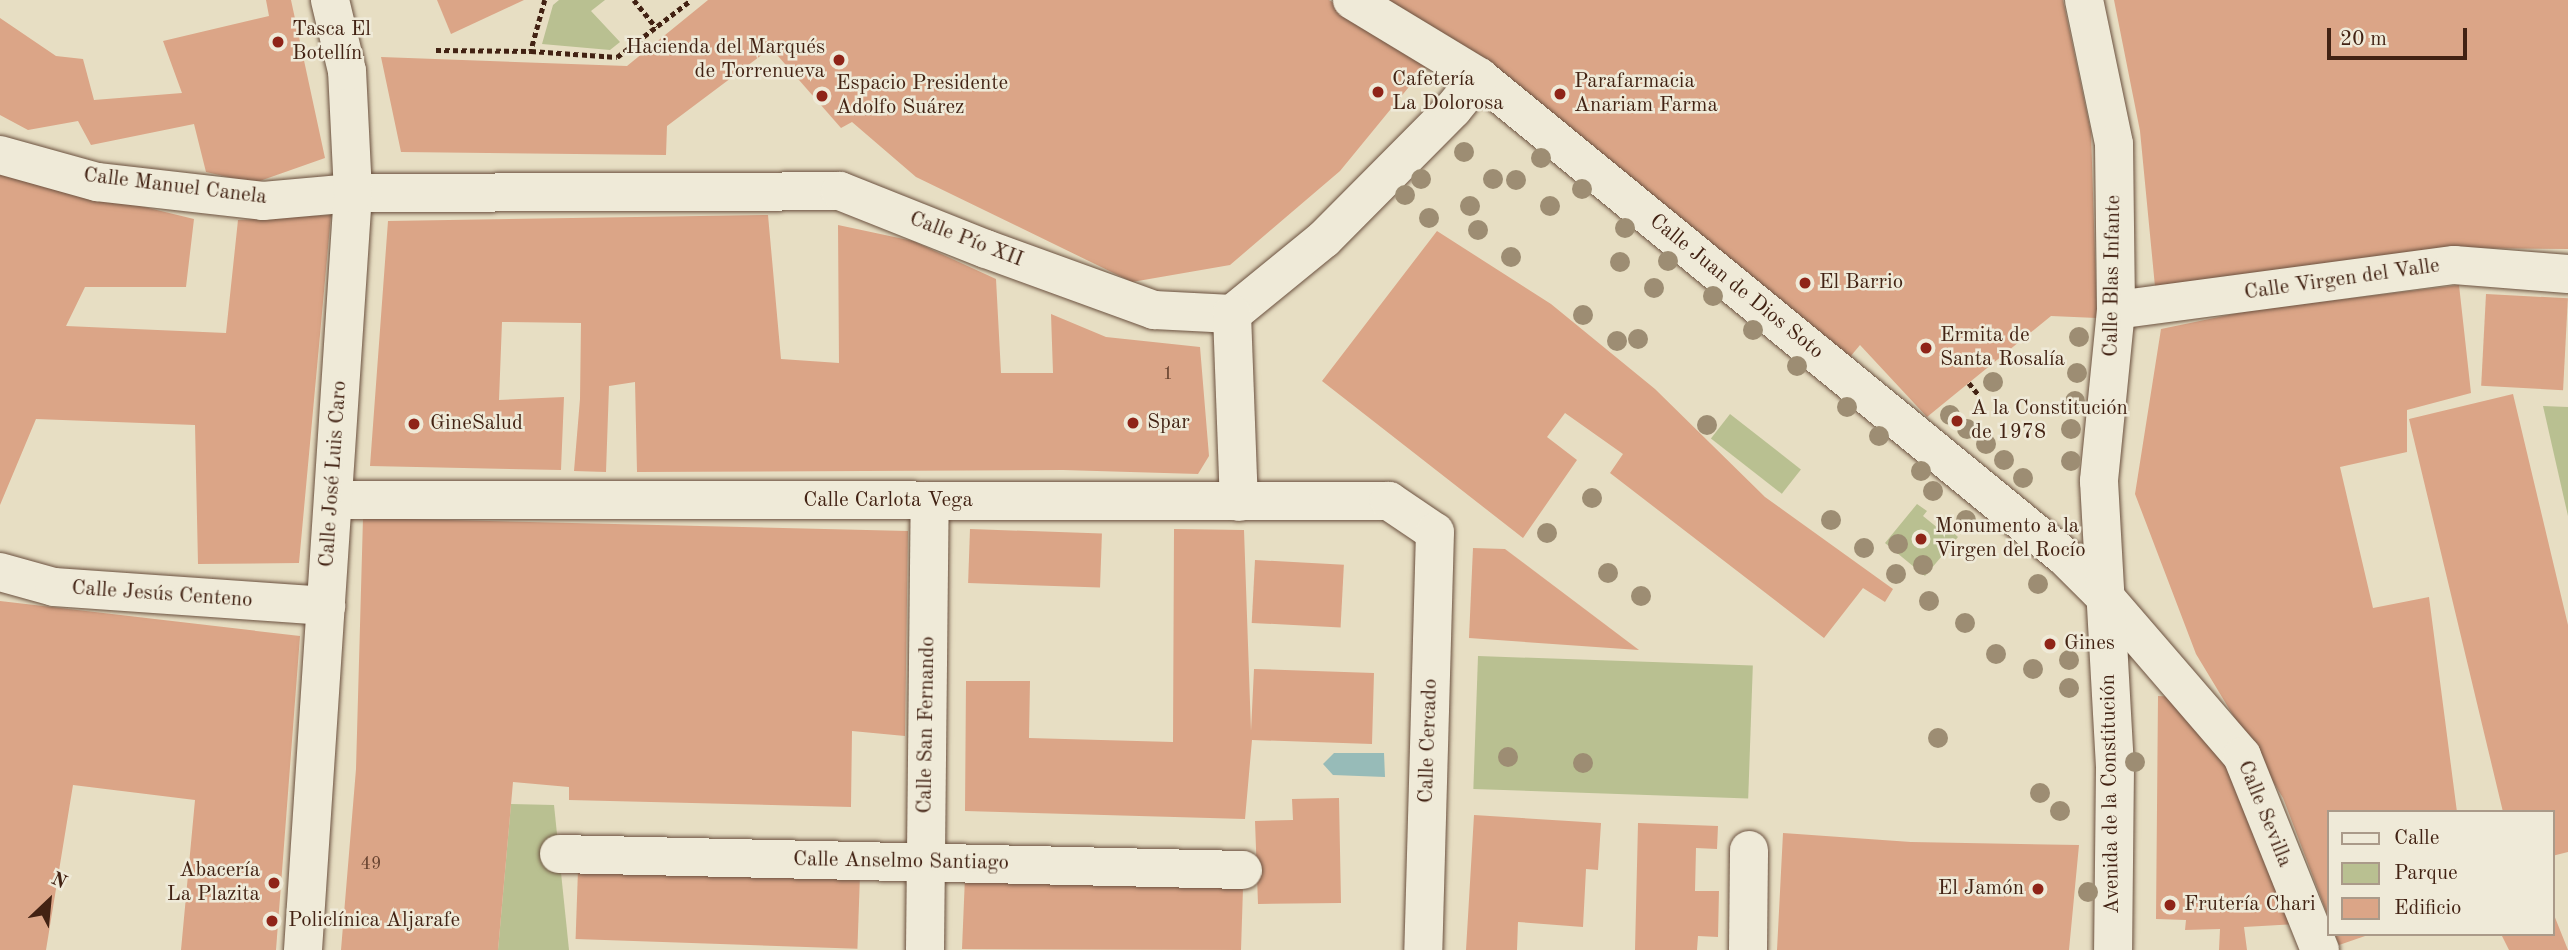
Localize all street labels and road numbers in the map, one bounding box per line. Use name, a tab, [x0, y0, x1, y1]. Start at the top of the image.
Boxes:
street label: Calle Manuel Canela	[82, 163, 268, 211]
street label: Calle Blas Infante	[2099, 195, 2127, 357]
street label: Calle Pío XII	[906, 207, 1026, 273]
street label: Calle Juan de Dios Soto	[1644, 209, 1828, 365]
street label: Calle Virgen del Valle	[2243, 254, 2441, 306]
street label: Calle José Luis Caro	[315, 380, 353, 568]
street label: Calle Carlota Vega	[803, 488, 973, 514]
street label: Calle Jesús Centeno	[71, 576, 253, 614]
street label: Calle San Fernando	[913, 636, 941, 814]
street label: Avenida de la Constitución	[2096, 674, 2126, 914]
street label: Calle Cercado	[1414, 678, 1444, 804]
street label: Calle Sevilla	[2231, 757, 2297, 871]
street label: Calle Anselmo Santiago	[793, 848, 1009, 876]

